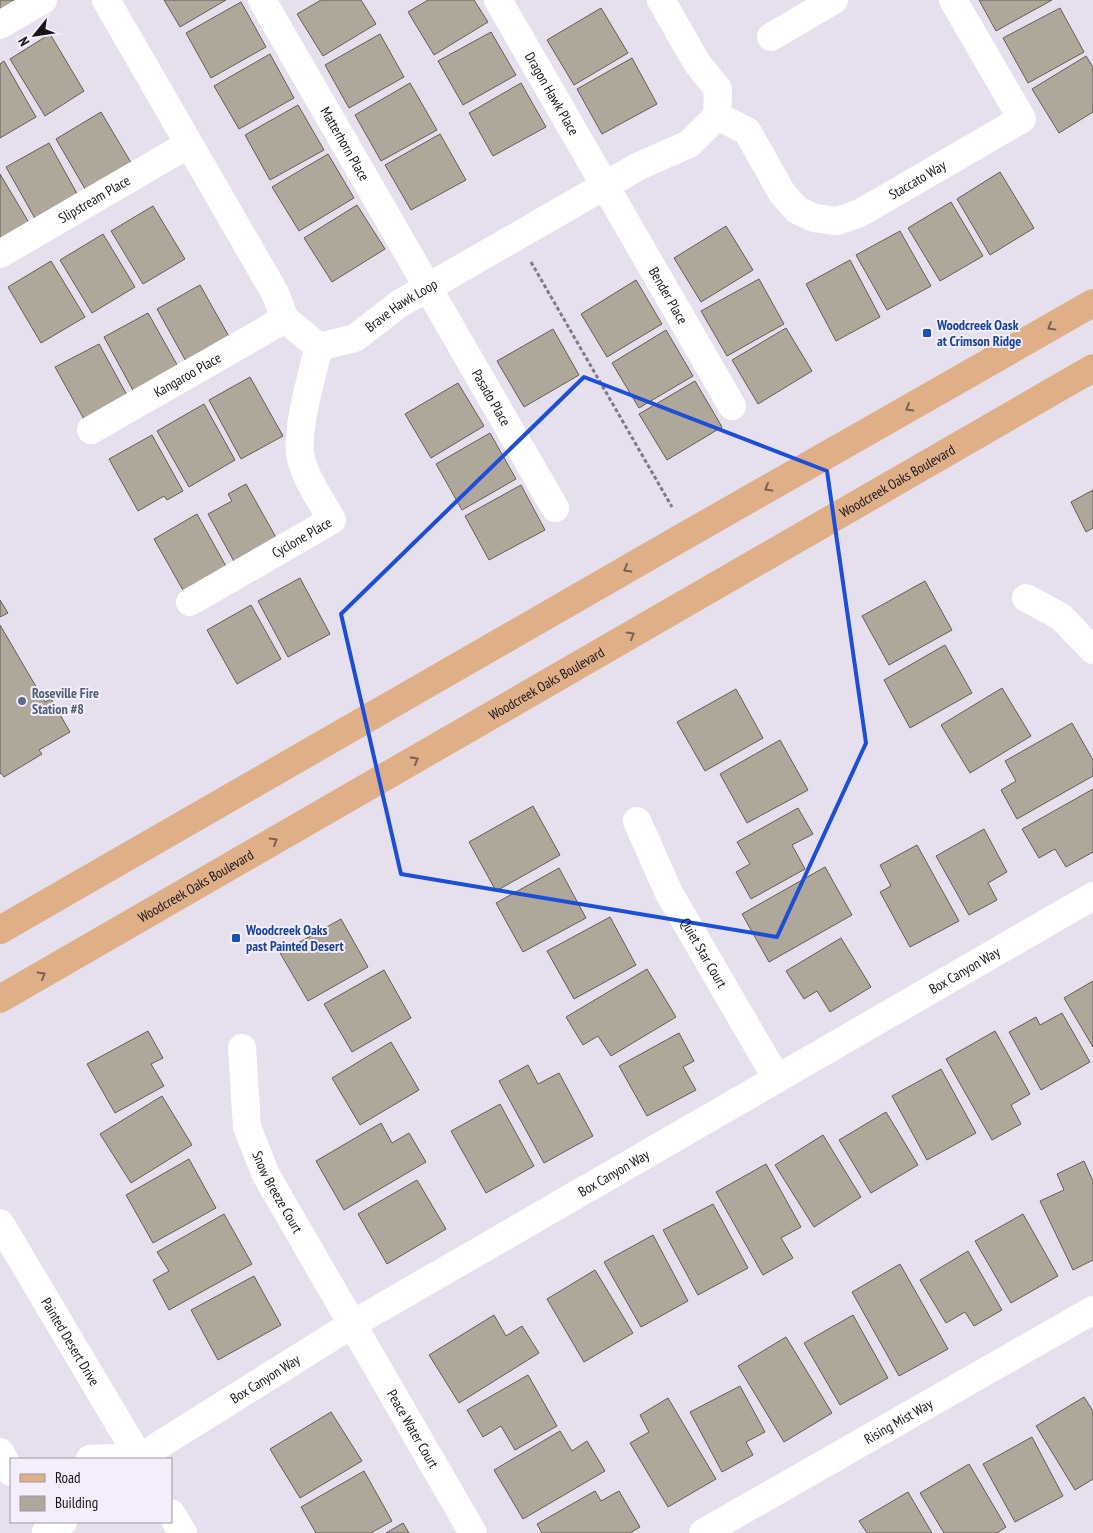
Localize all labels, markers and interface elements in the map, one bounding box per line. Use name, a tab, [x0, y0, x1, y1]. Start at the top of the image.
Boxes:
north arrow	[10, 10, 60, 60]
text: N	[14, 34, 33, 49]
street label: Dragon Hawk Place	[521, 49, 583, 139]
street label: Matterhorn Place	[316, 103, 374, 184]
street label: Staccato Way	[885, 156, 950, 203]
street label: Slipstream Place	[55, 171, 134, 227]
street label: Bender Place	[645, 264, 692, 327]
street label: Brave Hawk Loop	[361, 275, 441, 336]
place label: Woodcreek Oask at Crimson Ridge	[936, 316, 1021, 350]
one-way arrow	[1047, 321, 1056, 331]
marker: Woodcreek Oask at Crimson Ridge	[921, 327, 933, 339]
street label: Kangaroo Place	[150, 348, 224, 401]
street label: Pasado Place	[468, 366, 515, 429]
one-way arrow	[906, 401, 915, 411]
street label: Woodcreek Oaks Boulevard	[836, 441, 958, 521]
one-way arrow	[765, 482, 774, 492]
street label: Cyclone Place	[269, 513, 335, 562]
one-way arrow	[624, 562, 633, 572]
one-way arrow	[626, 631, 635, 641]
street label: Woodcreek Oaks Boulevard	[485, 643, 607, 724]
place label: Roseville Fire Station #8	[32, 684, 99, 718]
marker: Roseville Fire Station #8	[16, 695, 28, 707]
one-way arrow	[409, 756, 418, 766]
one-way arrow	[268, 837, 277, 847]
street label: Woodcreek Oaks Boulevard	[135, 846, 257, 926]
street label: Quiet Star Court	[676, 915, 731, 991]
place label: Woodcreek Oaks past Painted Desert	[245, 921, 344, 955]
marker: Woodcreek Oaks past Painted Desert	[230, 932, 242, 944]
street label: Box Canyon Way	[926, 942, 1004, 998]
one-way arrow	[37, 971, 46, 981]
street label: Box Canyon Way	[575, 1145, 653, 1201]
street label: Snow Breeze Court	[248, 1148, 307, 1236]
street label: Painted Desert Drive	[37, 1294, 104, 1389]
street label: Box Canyon Way	[227, 1350, 304, 1407]
street label: Peace Water Court	[383, 1386, 443, 1471]
street label: Rising Mist Way	[861, 1394, 936, 1448]
legend	[10, 1458, 172, 1523]
text: Road	[55, 1468, 81, 1487]
text: Building	[55, 1493, 98, 1512]

